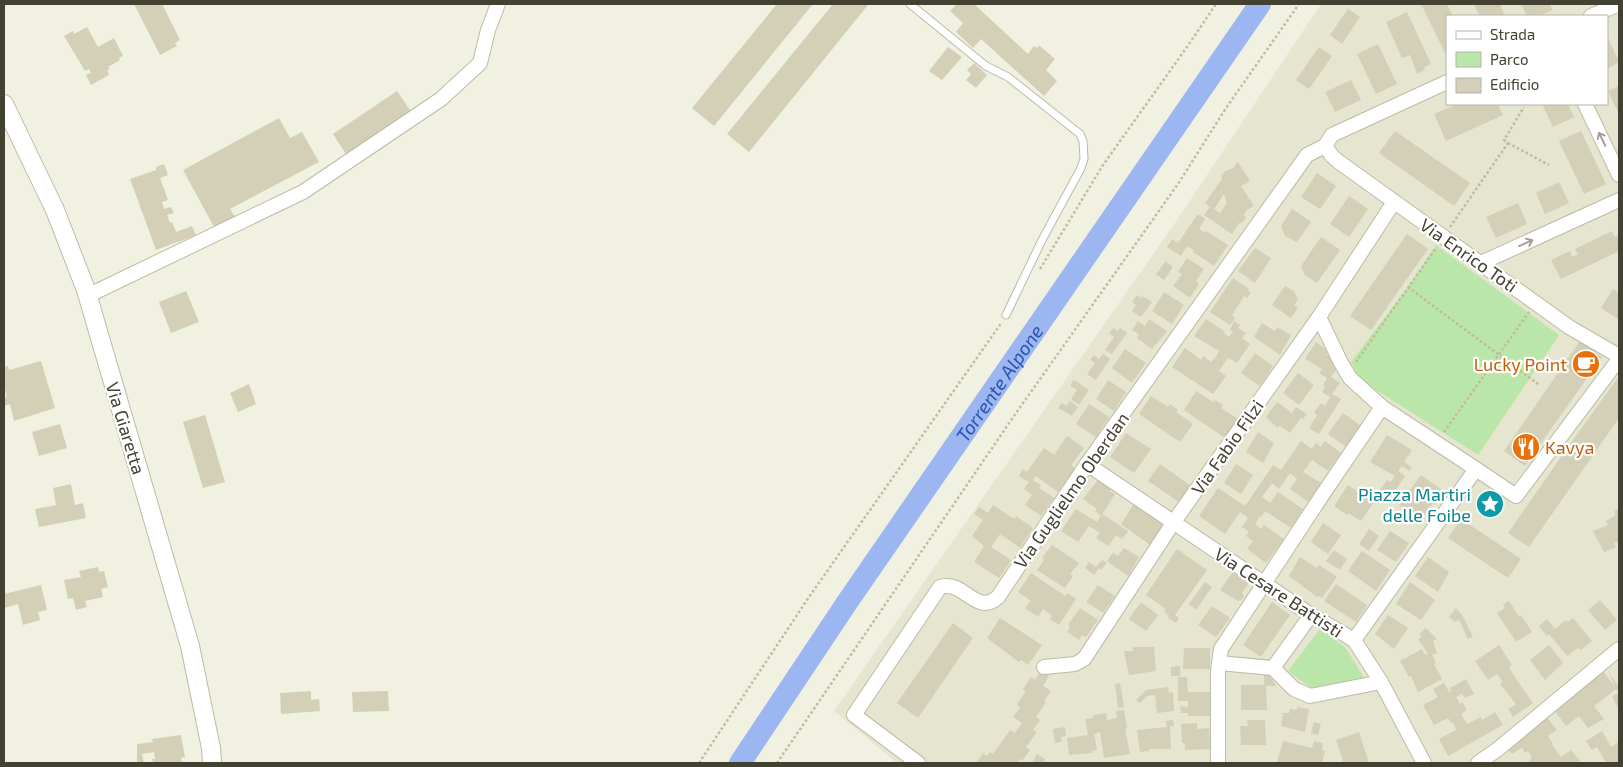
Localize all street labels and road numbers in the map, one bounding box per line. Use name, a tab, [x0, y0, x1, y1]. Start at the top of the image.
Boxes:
street label: Via Enrico Toti	[1416, 213, 1522, 297]
street label: Via Giaretta	[102, 379, 150, 477]
street label: Via Fabio Filzi	[1186, 395, 1268, 499]
street label: Via Guglielmo Oberdan	[1009, 408, 1133, 572]
street label: Via Cesare Battisti	[1211, 542, 1347, 642]

